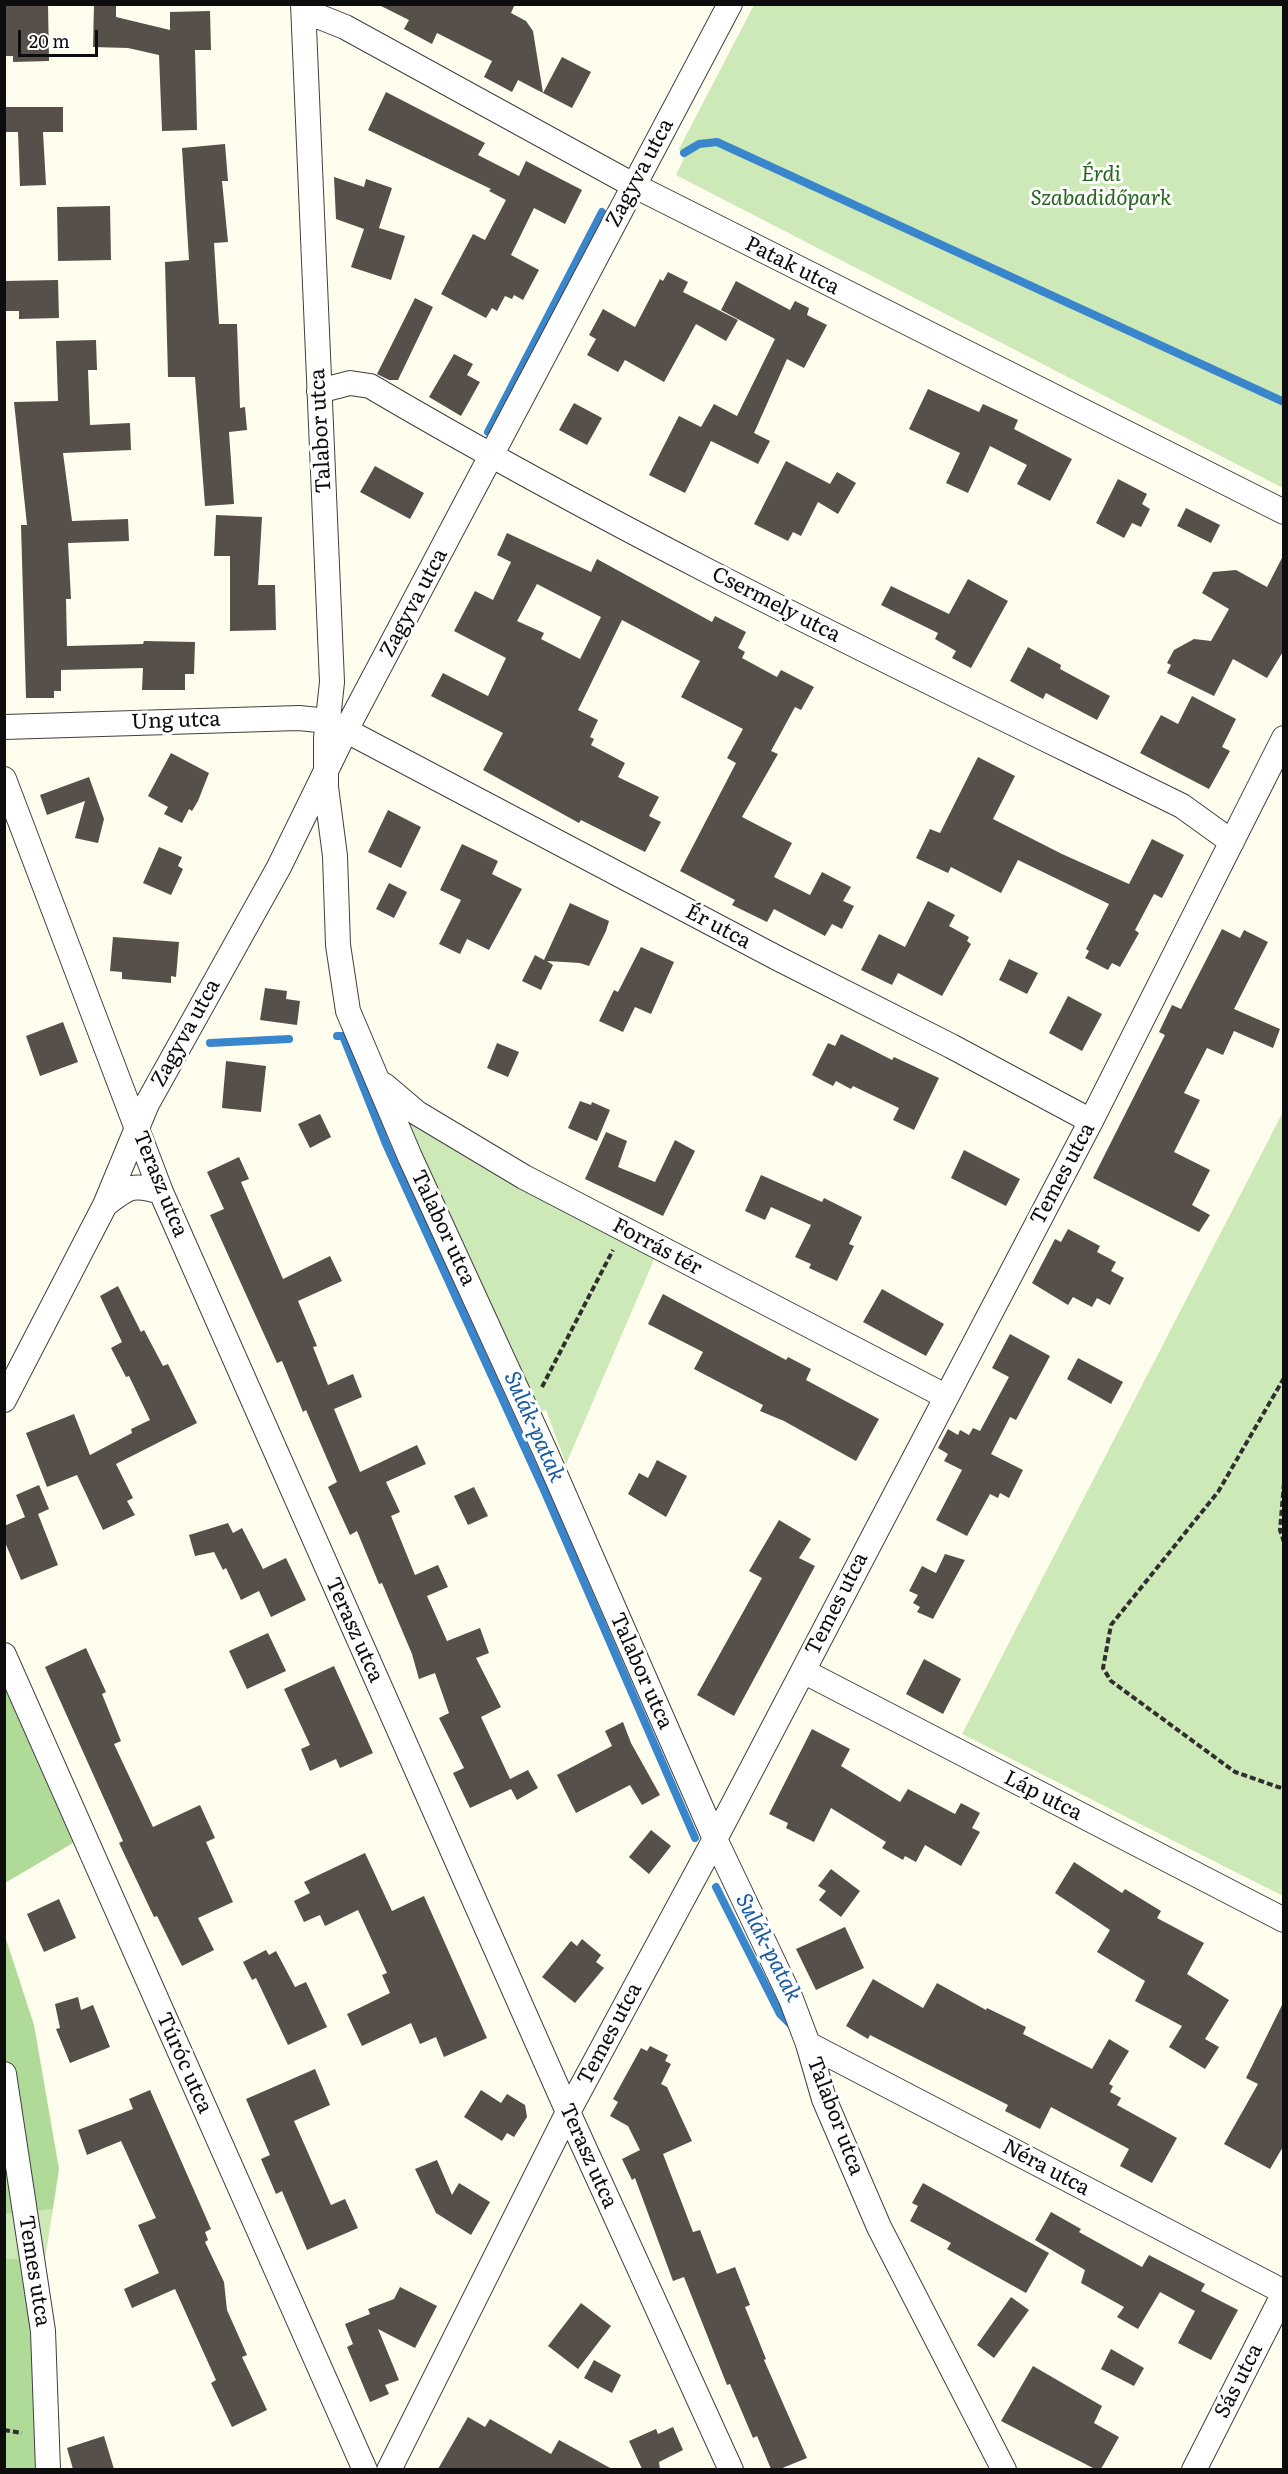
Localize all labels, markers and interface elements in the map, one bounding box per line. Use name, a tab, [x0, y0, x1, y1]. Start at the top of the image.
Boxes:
scale bar	[21, 18, 100, 56]
text: 20 m	[29, 27, 70, 54]
street label: Zagyva utca	[601, 114, 679, 232]
park label: Érdi Szabadidőpark	[1030, 162, 1172, 212]
street label: Patak utca	[740, 231, 844, 301]
street label: Talabor utca	[305, 368, 337, 494]
street label: Zagyva utca	[375, 544, 453, 662]
street label: Csermely utca	[707, 562, 845, 648]
street label: Ung utca	[131, 707, 221, 735]
street label: Ér utca	[681, 899, 755, 955]
street label: Zagyva utca	[146, 975, 226, 1091]
street label: Temes utca	[1026, 1119, 1100, 1229]
street label: Terasz utca	[127, 1127, 193, 1241]
street label: Talabor utca	[405, 1166, 481, 1290]
street label: Forrás tér	[608, 1213, 706, 1281]
water label: Sulák-patak	[498, 1368, 570, 1486]
street label: Temes utca	[800, 1548, 874, 1660]
street label: Terasz utca	[320, 1574, 388, 1686]
street label: Talabor utca	[604, 1609, 678, 1733]
street label: Láp utca	[1000, 1766, 1086, 1826]
water label: Sulák-patak	[729, 1889, 807, 2007]
street label: Temes utca	[573, 1979, 647, 2089]
street label: Túróc utca	[151, 2009, 217, 2117]
street label: Talabor utca	[801, 2053, 869, 2179]
street label: Terasz utca	[554, 2100, 622, 2212]
street label: Néra utca	[998, 2134, 1094, 2202]
street label: Temes utca	[13, 2214, 55, 2328]
street label: Sás utca	[1210, 2340, 1268, 2422]

